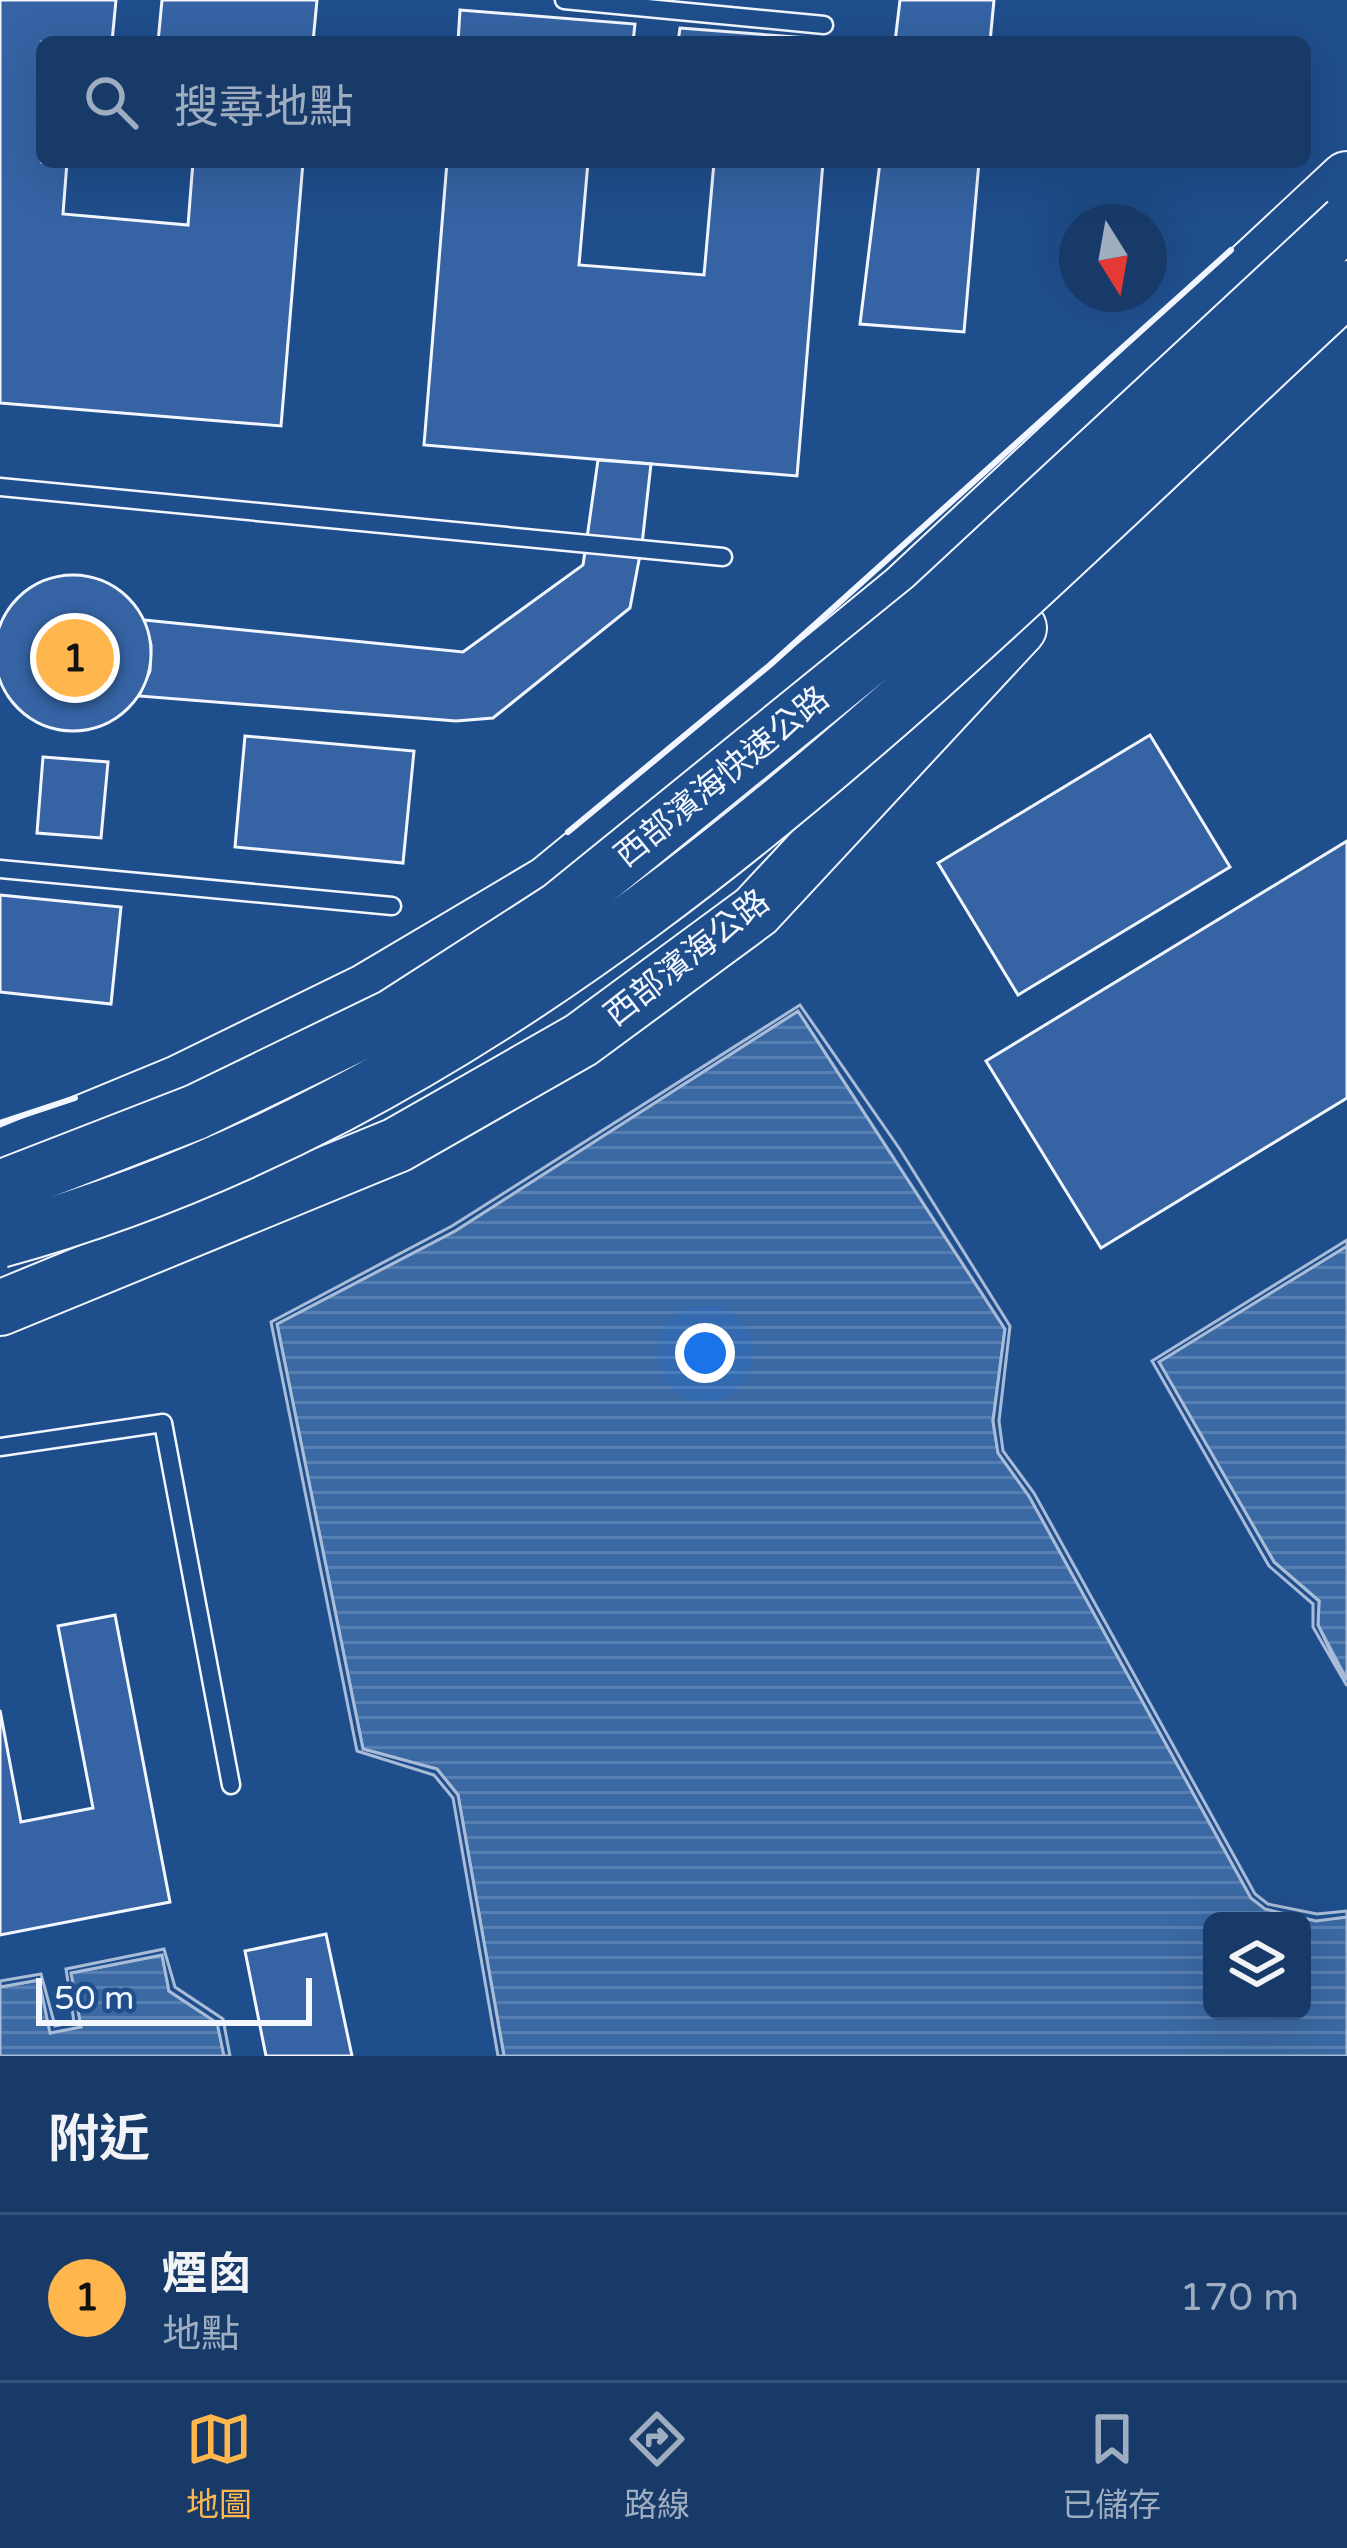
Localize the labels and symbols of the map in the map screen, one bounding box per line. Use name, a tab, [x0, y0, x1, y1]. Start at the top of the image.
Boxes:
north arrow	[1059, 204, 1167, 312]
pin: 1	[36, 613, 114, 703]
street label: 西部濱海快速公路	[607, 679, 837, 875]
street label: 西部濱海公路	[597, 882, 777, 1034]
your location	[675, 1323, 735, 1383]
scale bar	[36, 1972, 312, 2025]

